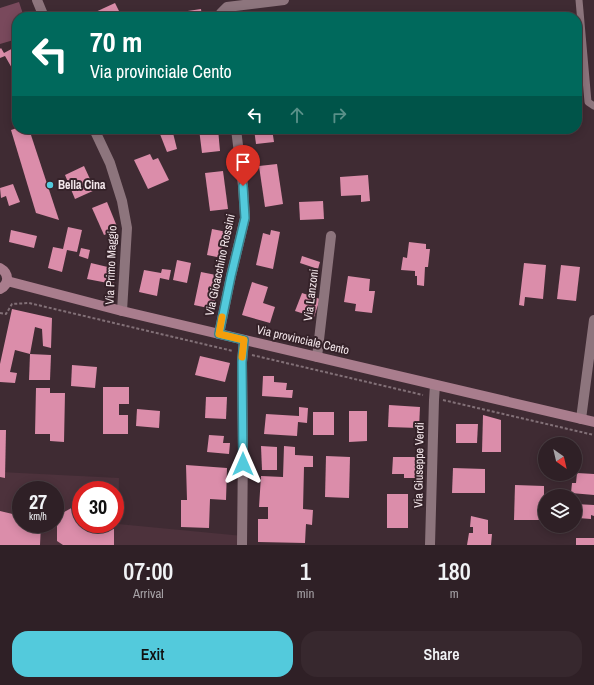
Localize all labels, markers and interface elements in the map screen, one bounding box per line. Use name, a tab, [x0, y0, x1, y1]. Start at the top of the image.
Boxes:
text: 70 m	[90, 23, 142, 61]
icon: left	[24, 28, 76, 80]
text: Via provinciale Cento	[90, 59, 232, 84]
icon: left	[244, 104, 266, 126]
icon: ahead	[286, 104, 308, 126]
icon: right	[328, 104, 350, 126]
pin	[226, 145, 260, 186]
icon: arrive	[232, 151, 254, 173]
place label: Bella Cina	[58, 177, 106, 193]
marker: Bella Cina	[45, 180, 55, 190]
street label: Via Gioacchino Rossini	[201, 213, 239, 317]
street label: Via Primo Maggio	[102, 225, 120, 305]
street label: Via Lanzoni	[300, 268, 322, 322]
street label: Via provinciale Cento	[255, 322, 351, 358]
street label: Via Giuseppe Verdi	[410, 422, 428, 508]
north arrow	[538, 437, 582, 481]
map controls	[538, 437, 582, 533]
position arrow	[222, 443, 264, 485]
speed limit sign: 30	[72, 481, 124, 533]
text: 27	[29, 488, 47, 515]
button: layers	[538, 489, 582, 533]
text: km/h	[29, 510, 47, 523]
text: 07:00	[123, 555, 173, 587]
text: 1	[300, 555, 311, 587]
text: 180	[438, 555, 471, 587]
text: Arrival	[133, 585, 164, 602]
text: min	[297, 585, 314, 602]
text: m	[450, 585, 459, 602]
button: Exit	[12, 631, 293, 677]
button: Share	[301, 631, 582, 677]

